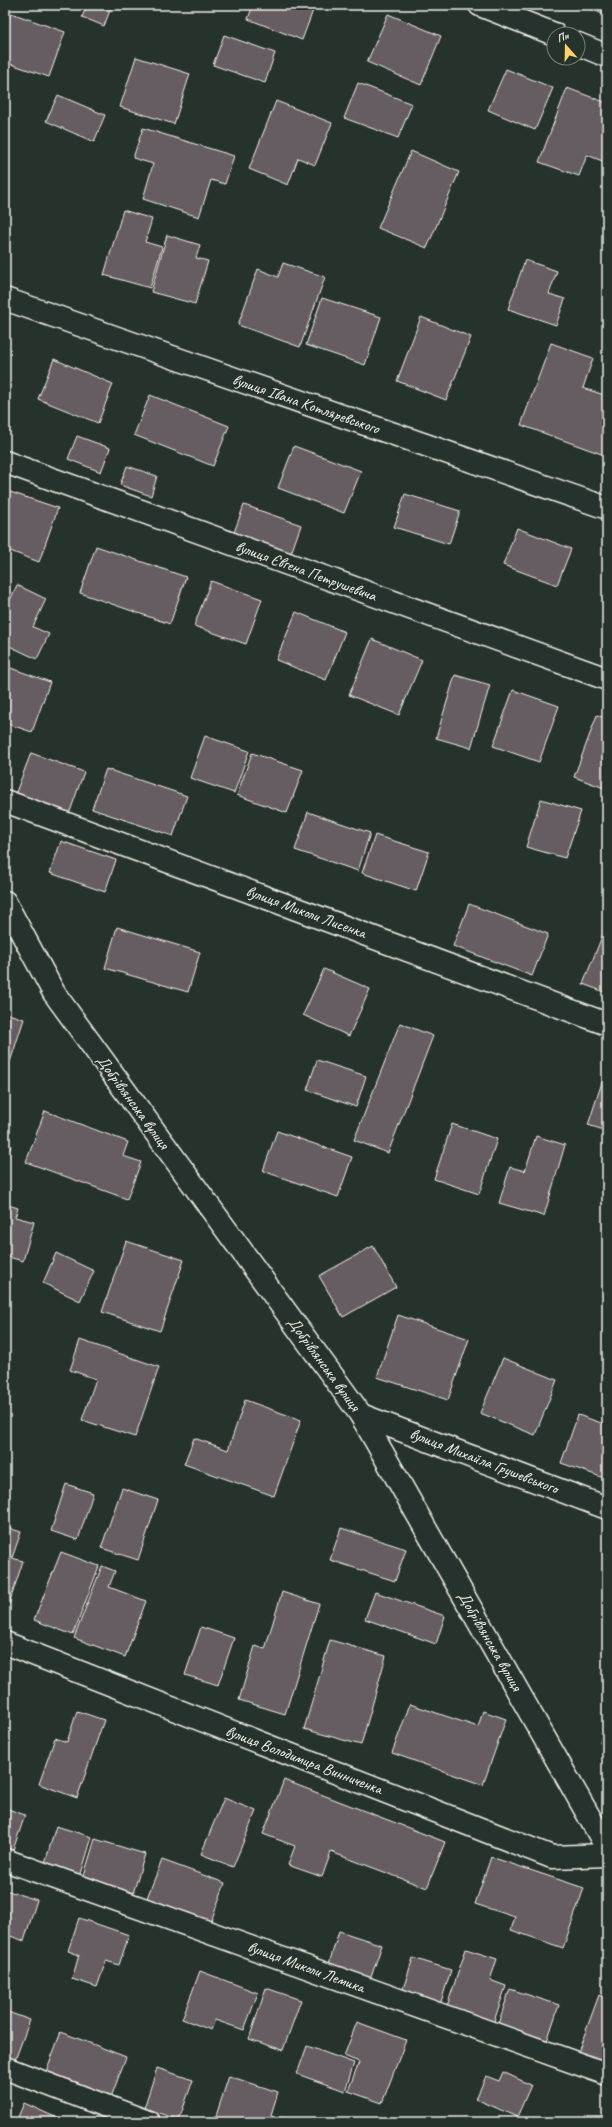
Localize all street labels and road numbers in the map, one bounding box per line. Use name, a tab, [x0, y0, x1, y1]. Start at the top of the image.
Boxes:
street label: вулиця Івана Котляревського	[230, 369, 383, 439]
street label: вулиця Євгена Петрушевича	[233, 536, 380, 606]
street label: вулиця Миколи Лисенка	[243, 881, 370, 943]
street label: Добрівлянська вулиця	[92, 1051, 175, 1154]
street label: Добрівлянська вулиця	[283, 1313, 366, 1416]
street label: вулиця Михайла Грушевського	[407, 1423, 563, 1499]
street label: Добрівлянська вулиця	[453, 1588, 527, 1695]
street label: вулиця Володимира Винниченка	[223, 1721, 387, 1800]
street label: вулиця Миколи Лемика	[245, 1937, 369, 1998]

